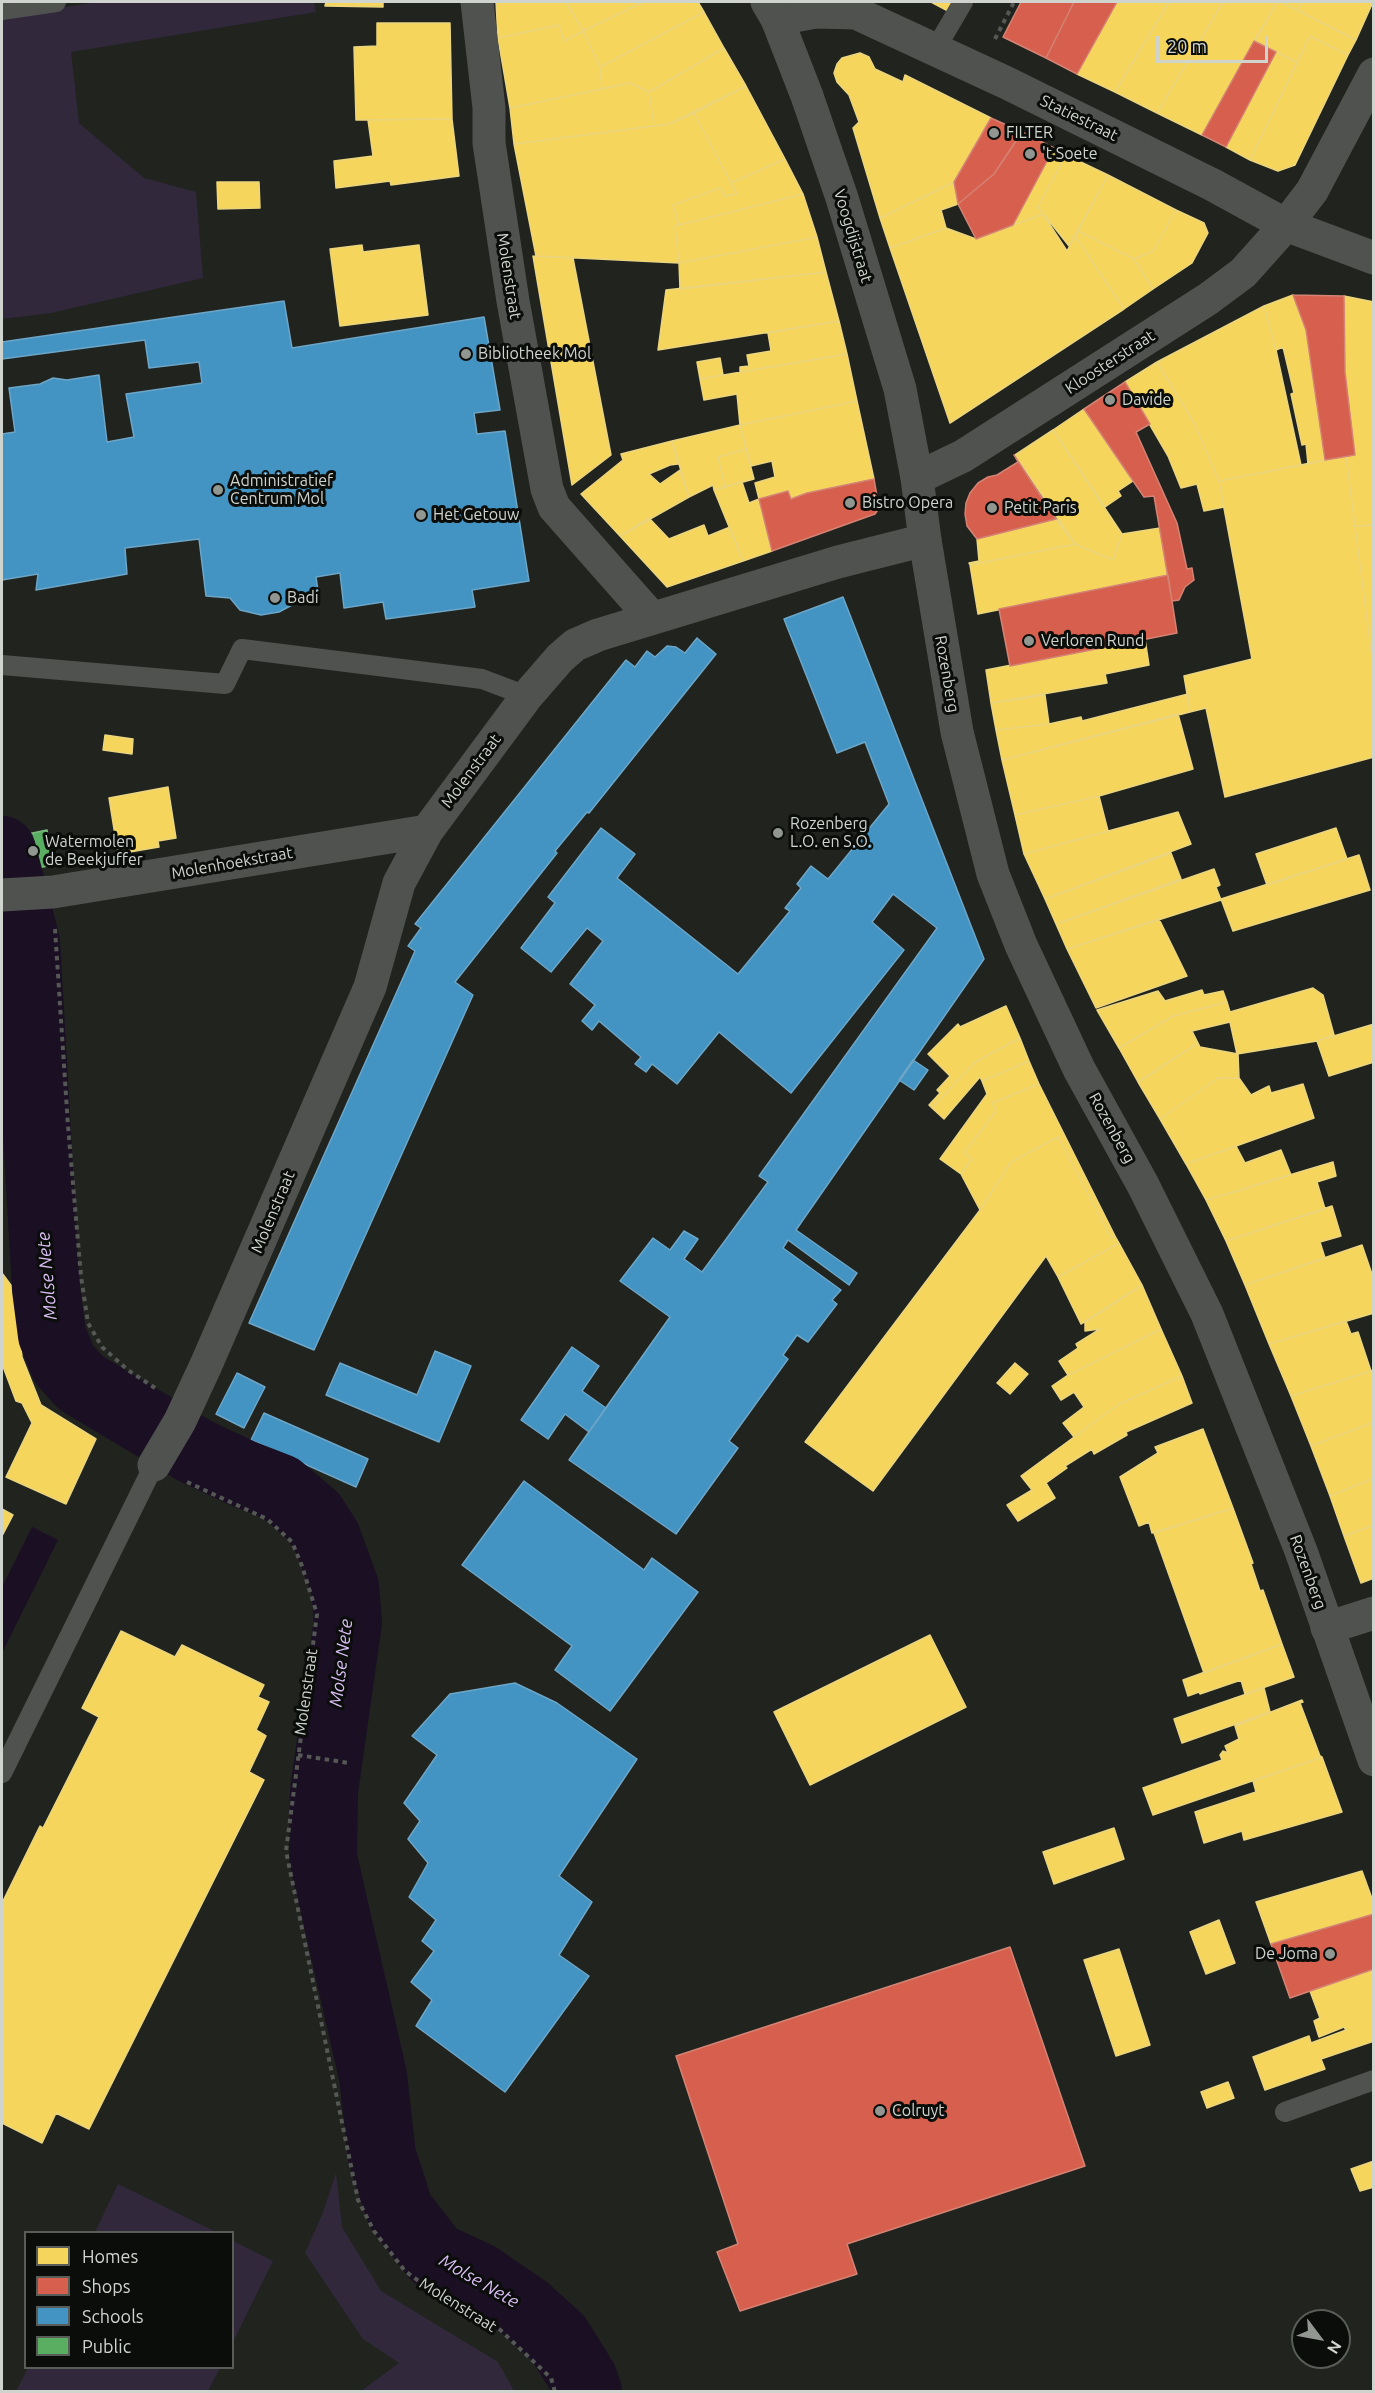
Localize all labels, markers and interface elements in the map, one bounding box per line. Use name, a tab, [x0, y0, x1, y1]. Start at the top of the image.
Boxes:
scale bar	[1159, 24, 1272, 62]
text: 20 m	[1167, 36, 1207, 56]
street label: Statiestraat	[1037, 91, 1121, 145]
place label: FILTER	[1006, 123, 1053, 143]
marker: FILTER	[987, 126, 1001, 140]
place label: 't Soete	[1042, 144, 1097, 164]
marker: 't Soete	[1023, 147, 1037, 161]
street label: Voogdijstraat	[830, 187, 876, 285]
street label: Molenstraat	[493, 231, 525, 321]
street label: Kloosterstraat	[1062, 326, 1158, 398]
place label: Bibliotheek Mol	[478, 344, 591, 364]
marker: Bibliotheek Mol	[459, 347, 473, 361]
place label: Davide	[1122, 390, 1171, 410]
marker: Davide	[1103, 393, 1117, 407]
place label: Administratief Centrum Mol	[230, 471, 333, 509]
marker: Administratief Centrum Mol	[211, 483, 225, 497]
place label: Bistro Opera	[862, 493, 953, 513]
marker: Bistro Opera	[843, 496, 857, 510]
place label: Petit Paris	[1004, 498, 1077, 518]
marker: Petit Paris	[985, 501, 999, 515]
place label: Het Getouw	[433, 505, 520, 525]
marker: Het Getouw	[414, 508, 428, 522]
place label: Badi	[287, 588, 319, 608]
marker: Badi	[268, 591, 282, 605]
place label: Verloren Rund	[1041, 631, 1144, 651]
street label: Rozenberg	[931, 634, 963, 714]
marker: Verloren Rund	[1022, 634, 1036, 648]
street label: Molenstraat	[437, 730, 505, 812]
place label: Rozenberg L.O. en S.O.	[790, 814, 872, 852]
marker: Rozenberg L.O. en S.O.	[771, 826, 785, 840]
place label: Watermolen de Beekjuffer	[45, 832, 143, 870]
street label: Molenhoekstraat	[170, 843, 294, 883]
marker: Watermolen de Beekjuffer	[26, 844, 40, 858]
street label: Rozenberg	[1085, 1089, 1139, 1167]
street label: Molenstraat	[247, 1168, 299, 1256]
water label: Molse Nete	[32, 1231, 62, 1321]
street label: Rozenberg	[1286, 1532, 1330, 1612]
water label: Molse Nete	[325, 1618, 357, 1708]
street label: Molenstraat	[290, 1647, 322, 1737]
place label: De Joma	[1255, 1944, 1318, 1964]
marker: De Joma	[1323, 1947, 1337, 1961]
place label: Colruyt	[892, 2101, 945, 2121]
marker: Colruyt	[873, 2104, 887, 2118]
legend	[24, 2231, 234, 2369]
text: Homes	[82, 2246, 138, 2266]
water label: Molse Nete	[435, 2250, 523, 2312]
street label: Molenstraat	[416, 2274, 500, 2336]
text: Shops	[82, 2276, 131, 2296]
text: Schools	[82, 2306, 144, 2326]
north arrow	[1291, 2309, 1351, 2369]
text: Public	[82, 2336, 131, 2356]
text: N	[1324, 2338, 1345, 2357]

